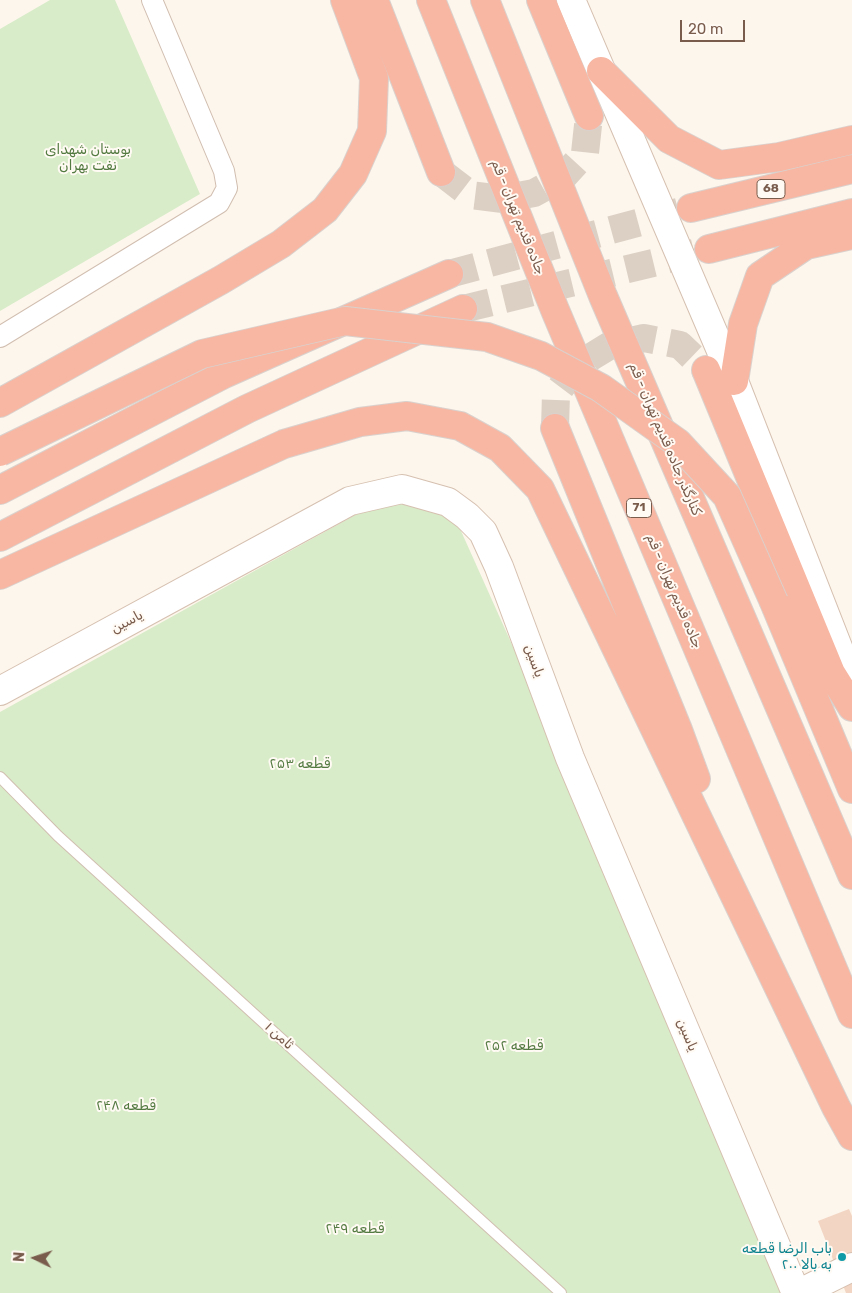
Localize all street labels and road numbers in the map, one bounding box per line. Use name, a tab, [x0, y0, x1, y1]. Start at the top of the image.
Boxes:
street label: جاده قدیم تهران - قم	[487, 157, 549, 277]
road number: 68	[757, 180, 785, 198]
street label: کنارگذر جاده قدیم تهران - قم	[625, 360, 705, 518]
road number: 71	[626, 498, 652, 518]
street label: جاده قدیم تهران - قم	[642, 531, 706, 651]
street label: یاسین	[108, 607, 146, 637]
street label: یاسین	[520, 642, 548, 680]
street label: یاسین	[673, 1016, 701, 1054]
street label: ثامن ۱	[261, 1019, 297, 1053]

